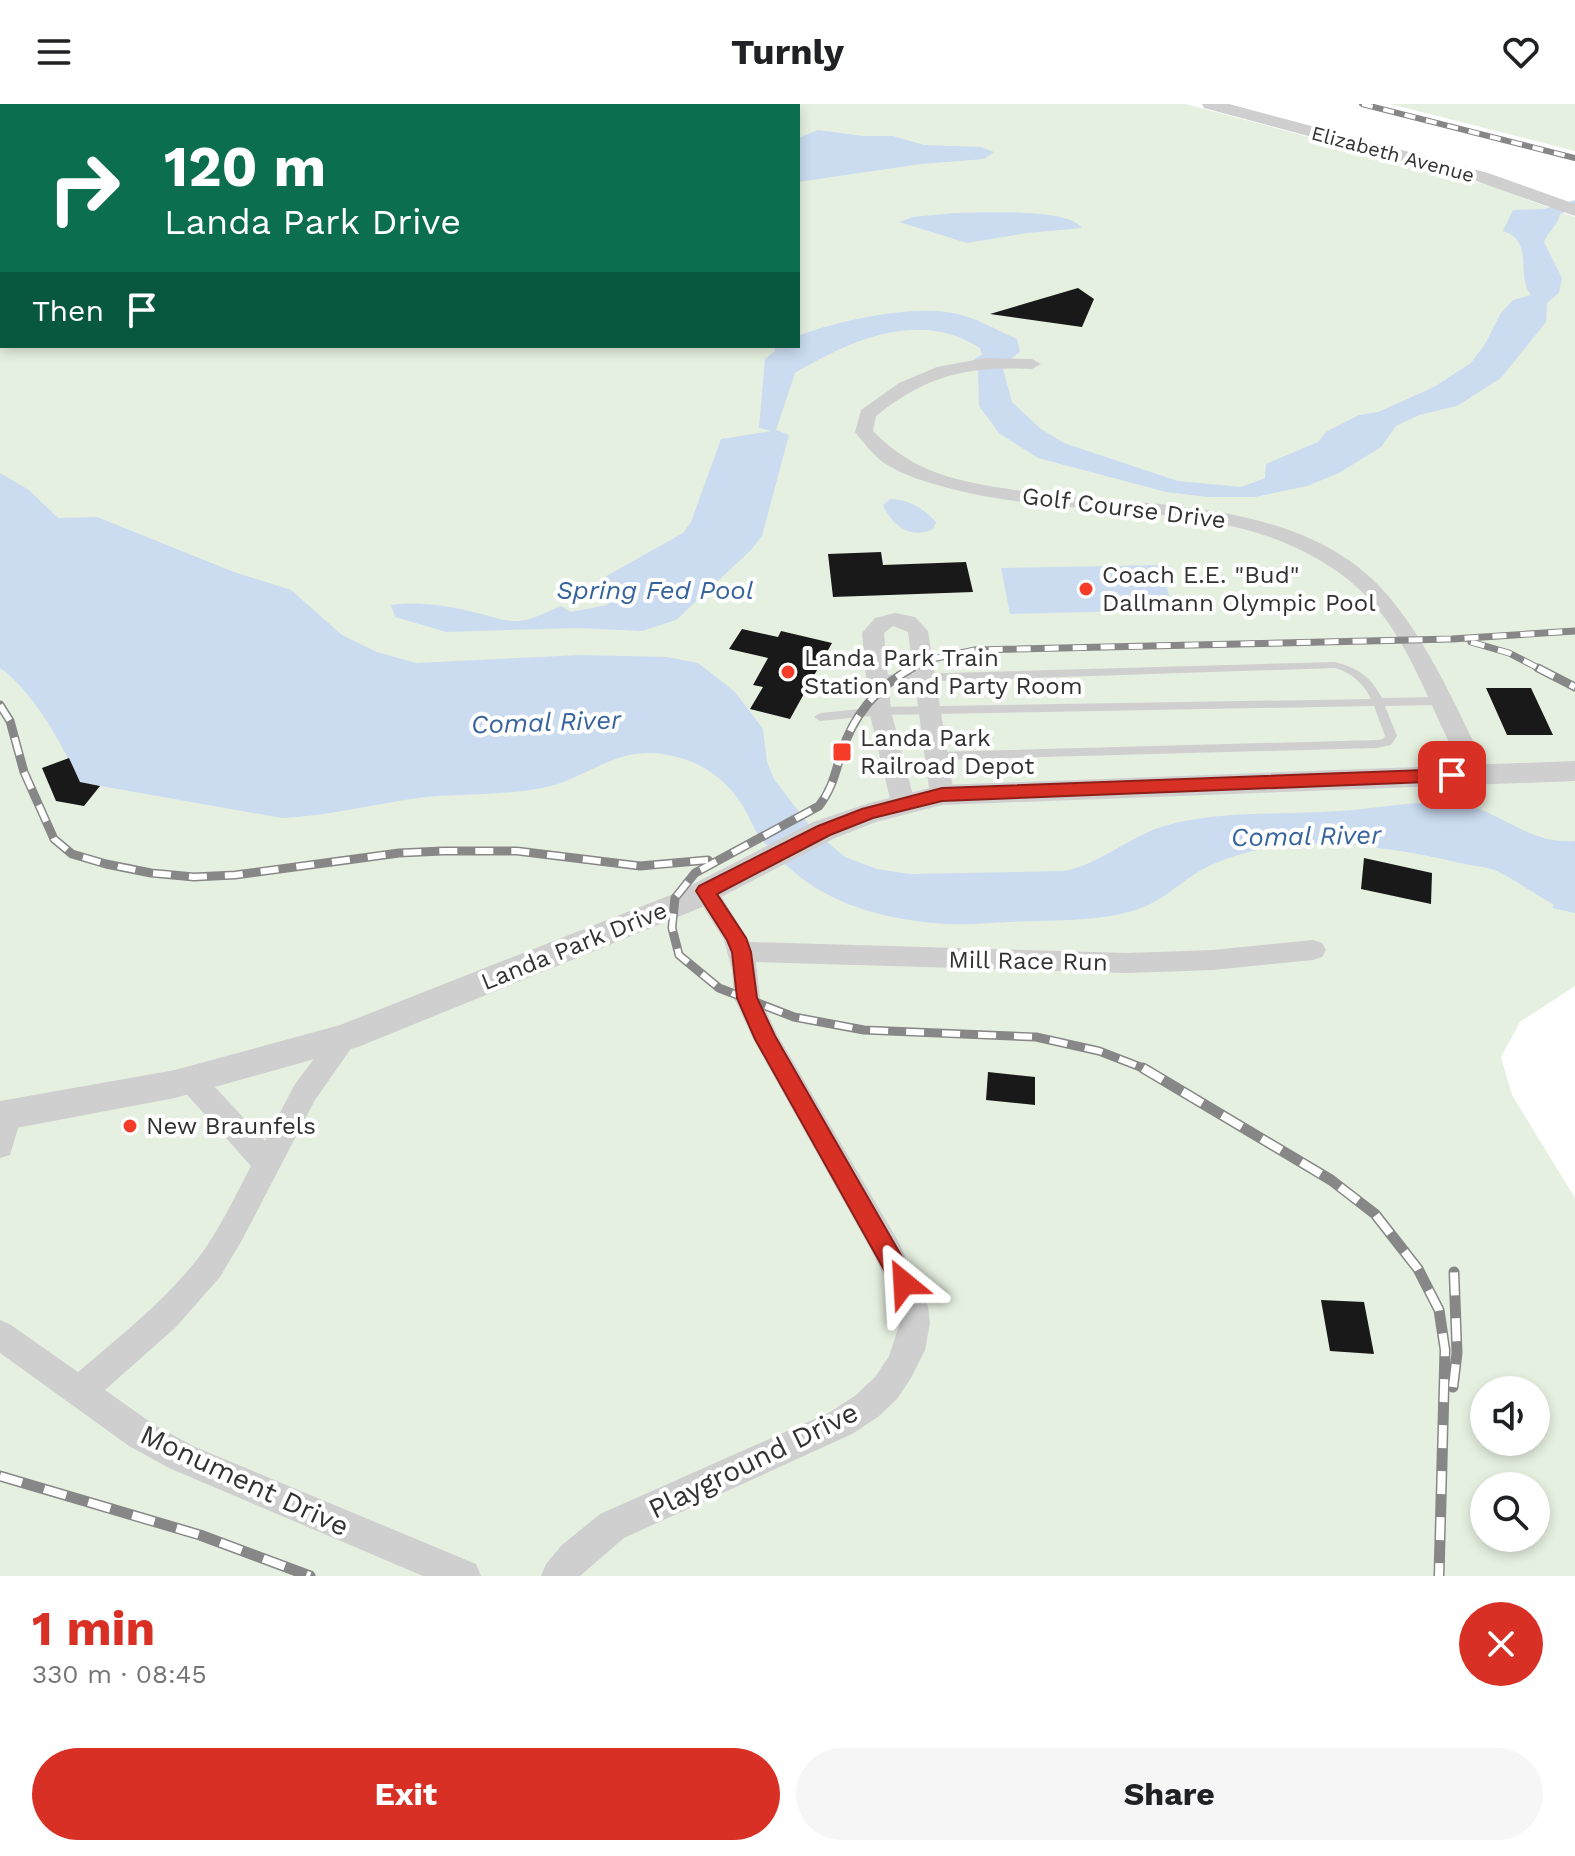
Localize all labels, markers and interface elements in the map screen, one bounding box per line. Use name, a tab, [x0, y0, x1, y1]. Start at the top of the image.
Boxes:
icon: menu	[32, 30, 76, 74]
icon: heart	[1499, 30, 1543, 74]
text: Turnly	[731, 31, 844, 73]
street label: Elizabeth Avenue	[1309, 121, 1477, 187]
text: 120 m	[164, 134, 326, 200]
icon: right	[32, 136, 136, 240]
text: Landa Park Drive	[164, 201, 461, 243]
icon: arrive	[120, 288, 164, 332]
text: Then	[32, 293, 104, 328]
street label: Golf Course Drive	[1021, 482, 1227, 534]
place label: Coach E.E. "Bud" Dallmann Olympic Pool	[1102, 561, 1376, 617]
water label: Spring Fed Pool	[556, 575, 754, 605]
marker: Coach E.E. "Bud" Dallmann Olympic Pool	[1077, 580, 1095, 598]
place label: Landa Park Train Station and Party Room	[804, 644, 1083, 700]
marker: Landa Park Train Station and Party Room	[779, 663, 797, 681]
water label: Comal River	[470, 704, 622, 740]
place label: Landa Park Railroad Depot	[860, 724, 1034, 780]
marker: Landa Park Railroad Depot	[831, 741, 853, 763]
pin	[1418, 741, 1486, 809]
icon: arrive	[1430, 753, 1474, 797]
water label: Comal River	[1231, 820, 1382, 852]
street label: Landa Park Drive	[477, 896, 671, 996]
street label: Mill Race Run	[948, 946, 1108, 976]
place label: New Braunfels	[146, 1112, 316, 1140]
marker: New Braunfels	[121, 1117, 139, 1135]
position arrow	[862, 1241, 946, 1325]
map controls	[1470, 1376, 1550, 1552]
button: sound	[1470, 1376, 1550, 1456]
street label: Playground Drive	[643, 1395, 863, 1526]
street label: Monument Drive	[135, 1418, 354, 1543]
button: search	[1470, 1472, 1550, 1552]
text: 1 min	[32, 1600, 155, 1657]
button: close	[1459, 1602, 1543, 1686]
text: 330 m · 08:45	[32, 1659, 207, 1689]
button: Exit	[32, 1748, 780, 1840]
button: Share	[796, 1748, 1543, 1840]

